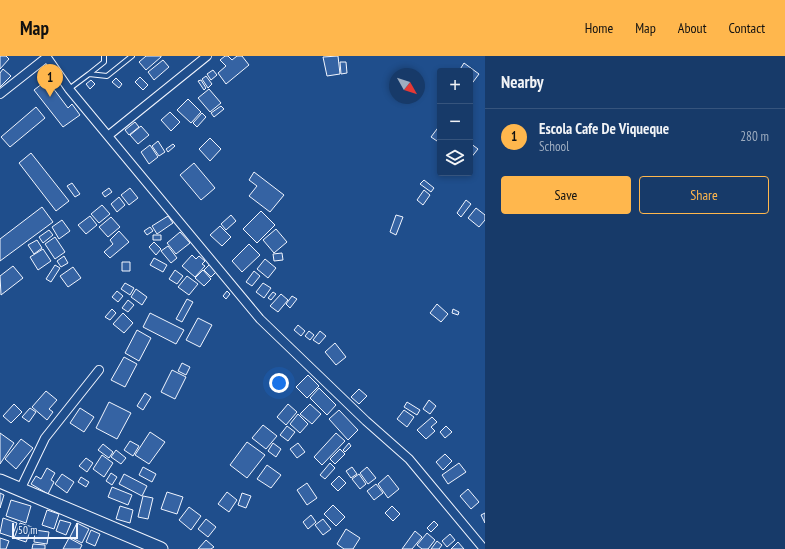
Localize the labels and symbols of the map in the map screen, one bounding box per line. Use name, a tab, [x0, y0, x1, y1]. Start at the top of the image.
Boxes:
pin: 1	[37, 64, 63, 97]
north arrow	[389, 68, 425, 104]
your location	[269, 373, 289, 393]
scale bar	[12, 521, 78, 540]

